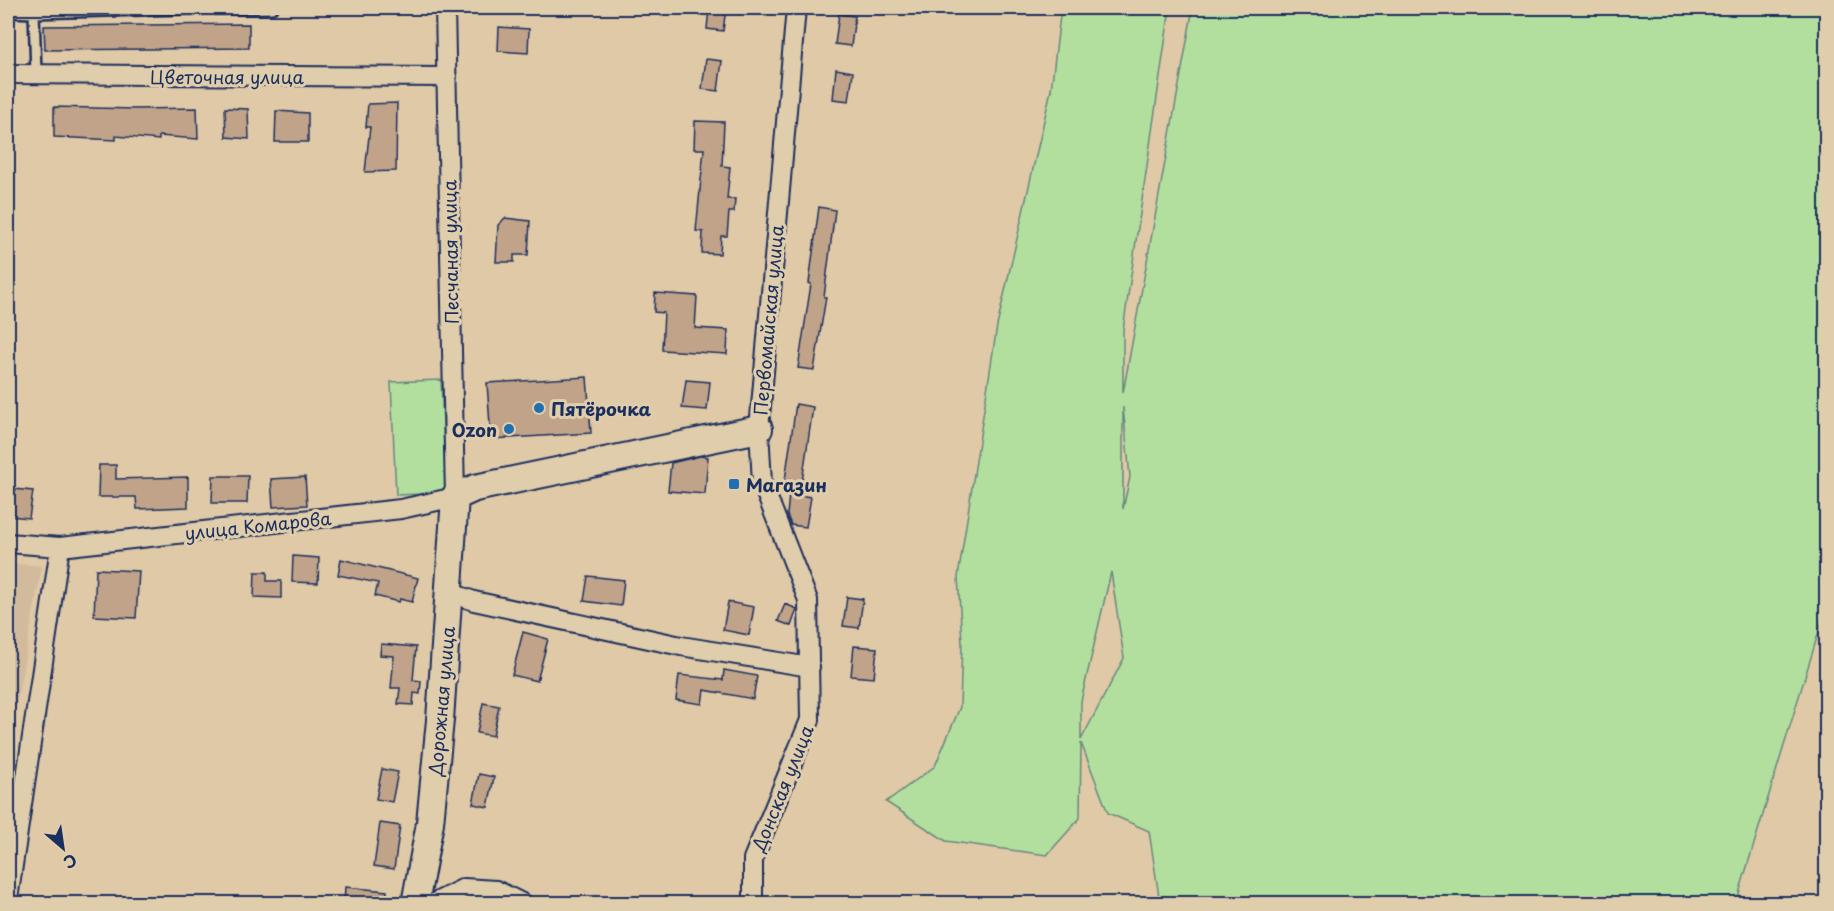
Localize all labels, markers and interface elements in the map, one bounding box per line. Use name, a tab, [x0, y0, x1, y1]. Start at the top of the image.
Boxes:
street label: Цветочная улица	[150, 63, 305, 90]
street label: Песчаная улица	[435, 179, 465, 324]
street label: Первомайская улица	[746, 223, 790, 416]
place label: Пятёрочка	[551, 395, 652, 422]
marker: Пятёрочка	[532, 401, 546, 415]
place label: Ozon	[452, 416, 497, 443]
marker: Ozon	[502, 422, 516, 436]
place label: Магазин	[746, 471, 827, 498]
marker: Магазин	[727, 477, 741, 491]
street label: улица Комарова	[183, 504, 333, 546]
street label: Дорожная улица	[421, 625, 461, 778]
street label: Донская улица	[744, 720, 820, 856]
north arrow	[33, 818, 93, 878]
text: С	[60, 849, 82, 875]

